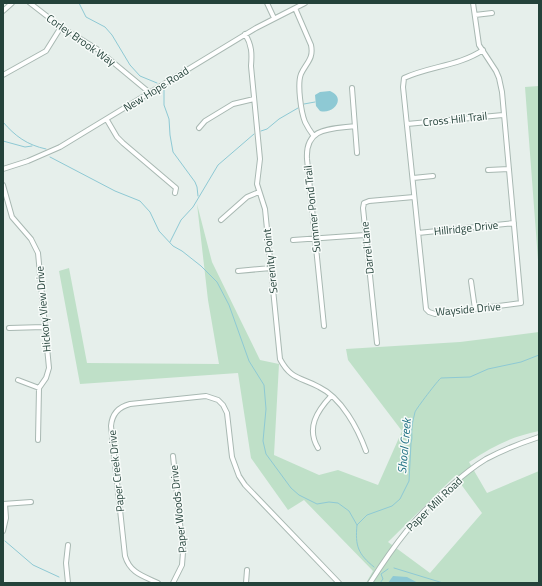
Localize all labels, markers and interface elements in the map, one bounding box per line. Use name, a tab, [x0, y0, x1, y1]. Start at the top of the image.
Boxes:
street label: Corley Brook Way	[43, 10, 119, 70]
street label: New Hope Road	[120, 62, 192, 116]
street label: Cross Hill Trail	[422, 108, 488, 130]
street label: Summer Pond Trail	[299, 165, 325, 253]
street label: Hillridge Drive	[433, 217, 499, 239]
street label: Darrel Lane	[356, 220, 378, 275]
street label: Serenity Point	[259, 228, 281, 294]
street label: Hickory View Drive	[31, 265, 55, 353]
street label: Wayside Drive	[435, 298, 502, 320]
water label: Shoal Creek	[392, 416, 416, 474]
street label: Paper Creek Drive	[104, 429, 128, 513]
street label: Paper Woods Drive	[165, 464, 191, 554]
street label: Paper Mill Road	[402, 473, 466, 535]

